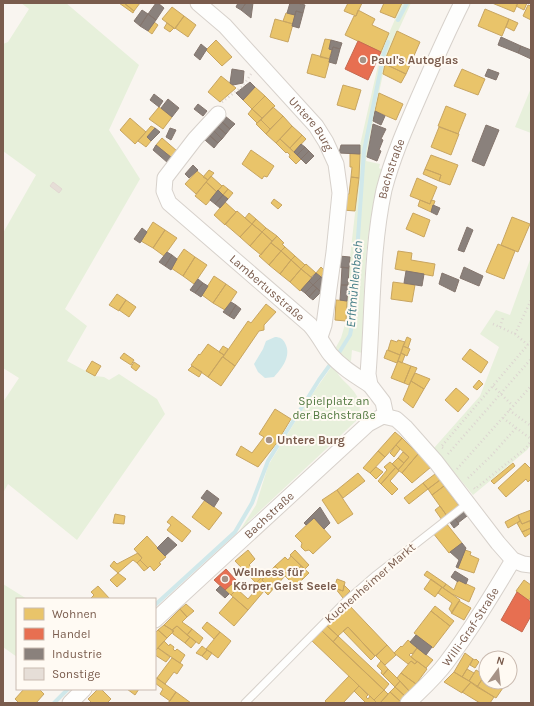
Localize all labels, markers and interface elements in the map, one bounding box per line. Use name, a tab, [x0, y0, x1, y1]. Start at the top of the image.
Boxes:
place label: Paul's Autoglas	[371, 53, 458, 67]
marker: Paul's Autoglas	[358, 55, 368, 65]
street label: Untere Burg	[286, 94, 336, 153]
street label: Bachstraße	[375, 137, 408, 200]
water label: Erftmühlenbach	[343, 240, 365, 328]
street label: Lambertusstraße	[227, 252, 307, 324]
park label: Spielplatz an der Bachstraße	[292, 394, 376, 422]
place label: Untere Burg	[277, 433, 345, 447]
marker: Untere Burg	[264, 435, 274, 445]
street label: Bachstraße	[241, 489, 297, 541]
street label: Kuchenheimer Markt	[322, 540, 418, 626]
place label: Wellness für Körper Geist Seele	[233, 565, 337, 593]
marker: Wellness für Körper Geist Seele	[220, 574, 230, 584]
street label: Willi-Graf-Straße	[439, 585, 502, 669]
legend	[16, 598, 156, 690]
text: Wohnen	[52, 607, 97, 621]
text: Handel	[52, 627, 91, 641]
text: Industrie	[52, 647, 102, 661]
north arrow	[478, 650, 518, 690]
text: N	[495, 654, 506, 668]
text: Sonstige	[52, 667, 100, 681]

